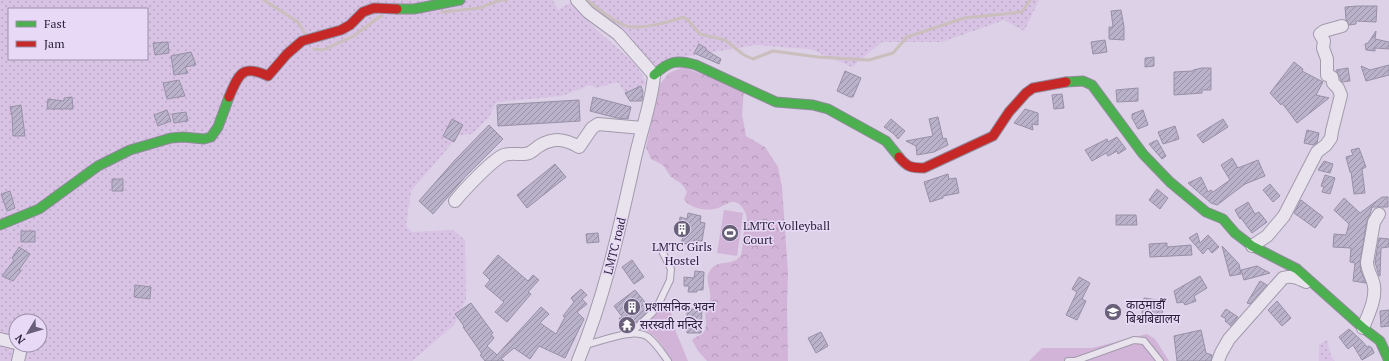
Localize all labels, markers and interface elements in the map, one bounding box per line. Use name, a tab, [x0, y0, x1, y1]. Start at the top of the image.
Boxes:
legend	[8, 8, 148, 60]
text: Fast	[44, 16, 67, 31]
text: Jam	[44, 36, 65, 51]
street label: LMTC road	[600, 215, 629, 276]
place label: LMTC Volleyball Court	[743, 218, 830, 247]
building icon: LMTC Girls Hostel	[672, 219, 692, 239]
sports icon: LMTC Volleyball Court	[720, 223, 740, 243]
place label: LMTC Girls Hostel	[652, 239, 712, 268]
building icon: प्रशासनिक भवन	[622, 297, 642, 317]
place label: काठमाडौँ बिश्वबिद्यालय	[1126, 297, 1181, 326]
place label: प्रशासनिक भवन	[645, 299, 715, 314]
school or university icon: काठमाडौँ बिश्वबिद्यालय	[1103, 302, 1123, 322]
north arrow	[8, 313, 48, 353]
temple icon: सरस्वती मन्दिर	[617, 315, 637, 335]
place label: सरस्वती मन्दिर	[640, 317, 704, 332]
text: N	[12, 331, 28, 347]

